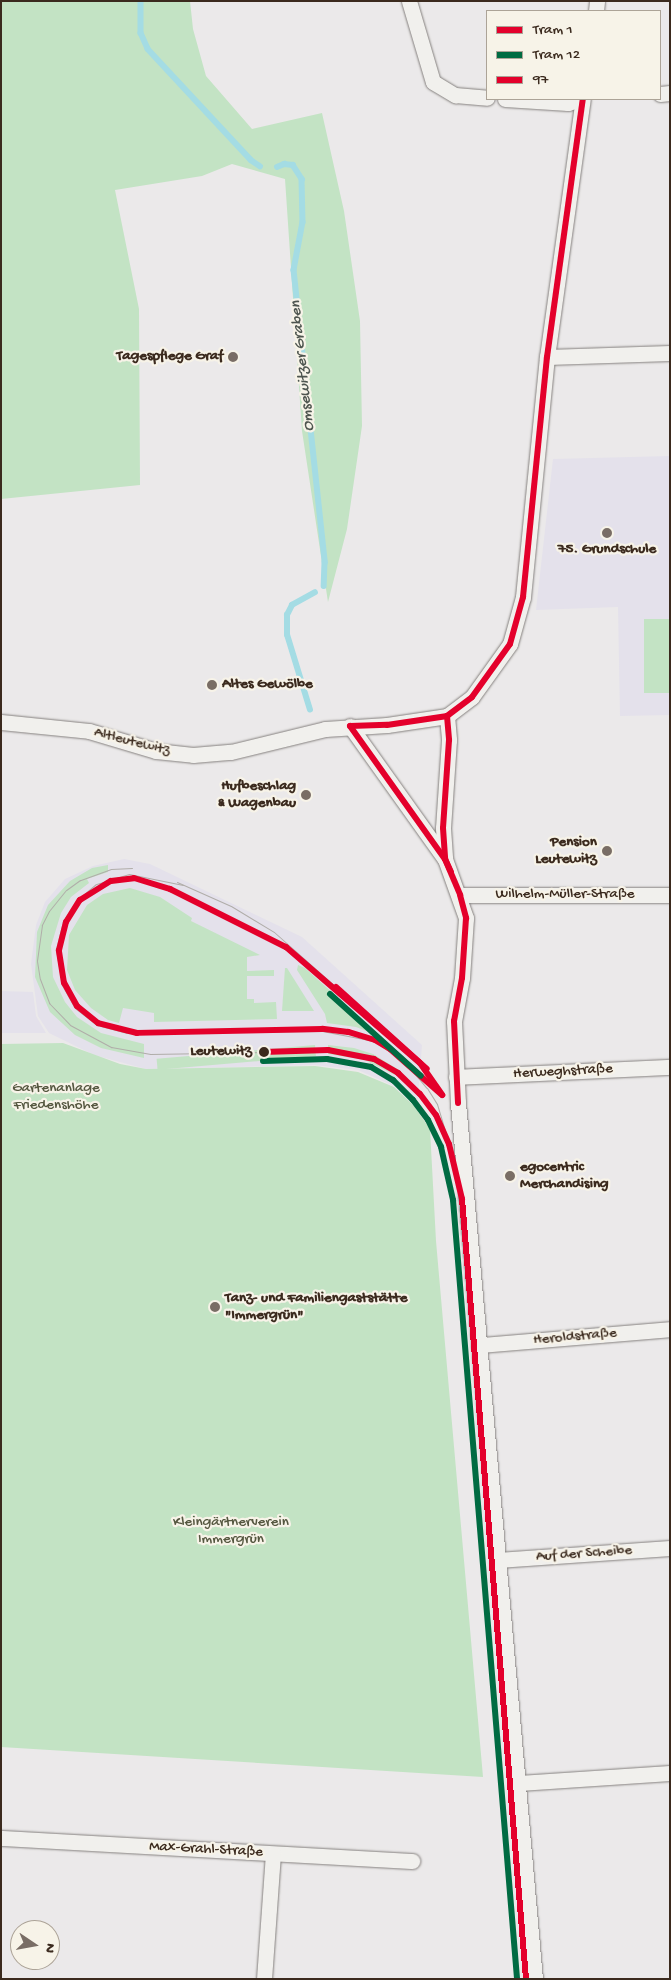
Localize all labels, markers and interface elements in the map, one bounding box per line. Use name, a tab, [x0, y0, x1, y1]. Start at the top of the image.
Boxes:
legend	[486, 10, 661, 100]
text: Tram 1	[533, 21, 573, 39]
text: Tram 12	[533, 46, 580, 64]
text: 97	[533, 71, 548, 89]
water label: Omsewitzer Graben	[288, 300, 320, 432]
place label: Tagespflege Graf	[117, 348, 223, 366]
marker: Tagespflege Graf	[227, 351, 239, 363]
marker: 75. Grundschule	[601, 527, 613, 539]
place label: 75. Grundschule	[558, 541, 656, 559]
place label: Altes Gewölbe	[222, 676, 313, 694]
marker: Altes Gewölbe	[206, 679, 218, 691]
street label: Altleutewitz	[92, 724, 172, 760]
place label: Hufbeschlag & Wagenbau	[218, 777, 296, 812]
marker: Hufbeschlag & Wagenbau	[300, 789, 312, 801]
place label: Pension Leutewitz	[535, 833, 597, 868]
marker: Pension Leutewitz	[601, 845, 613, 857]
street label: Wilhelm-Müller-Straße	[495, 886, 635, 904]
place label: Leutewitz	[190, 1043, 252, 1061]
marker: Leutewitz	[255, 1043, 273, 1061]
street label: Herweghstraße	[513, 1060, 613, 1084]
park label: Gartenanlage Friedenshöhe	[12, 1079, 100, 1114]
place label: egocentric Merchandising	[520, 1158, 609, 1193]
marker: egocentric Merchandising	[504, 1170, 516, 1182]
place label: Tanz- und Familiengaststätte "Immergrün"	[225, 1289, 407, 1324]
marker: Tanz- und Familiengaststätte "Immergrün"	[209, 1301, 221, 1313]
street label: Heroldstraße	[533, 1324, 617, 1350]
park label: Kleingärtnerverein Immergrün	[173, 1513, 289, 1548]
street label: Auf der Scheibe	[535, 1542, 633, 1566]
street label: Max-Grahl-Straße	[149, 1838, 263, 1862]
north arrow	[10, 1920, 60, 1970]
text: N	[40, 1942, 58, 1954]

